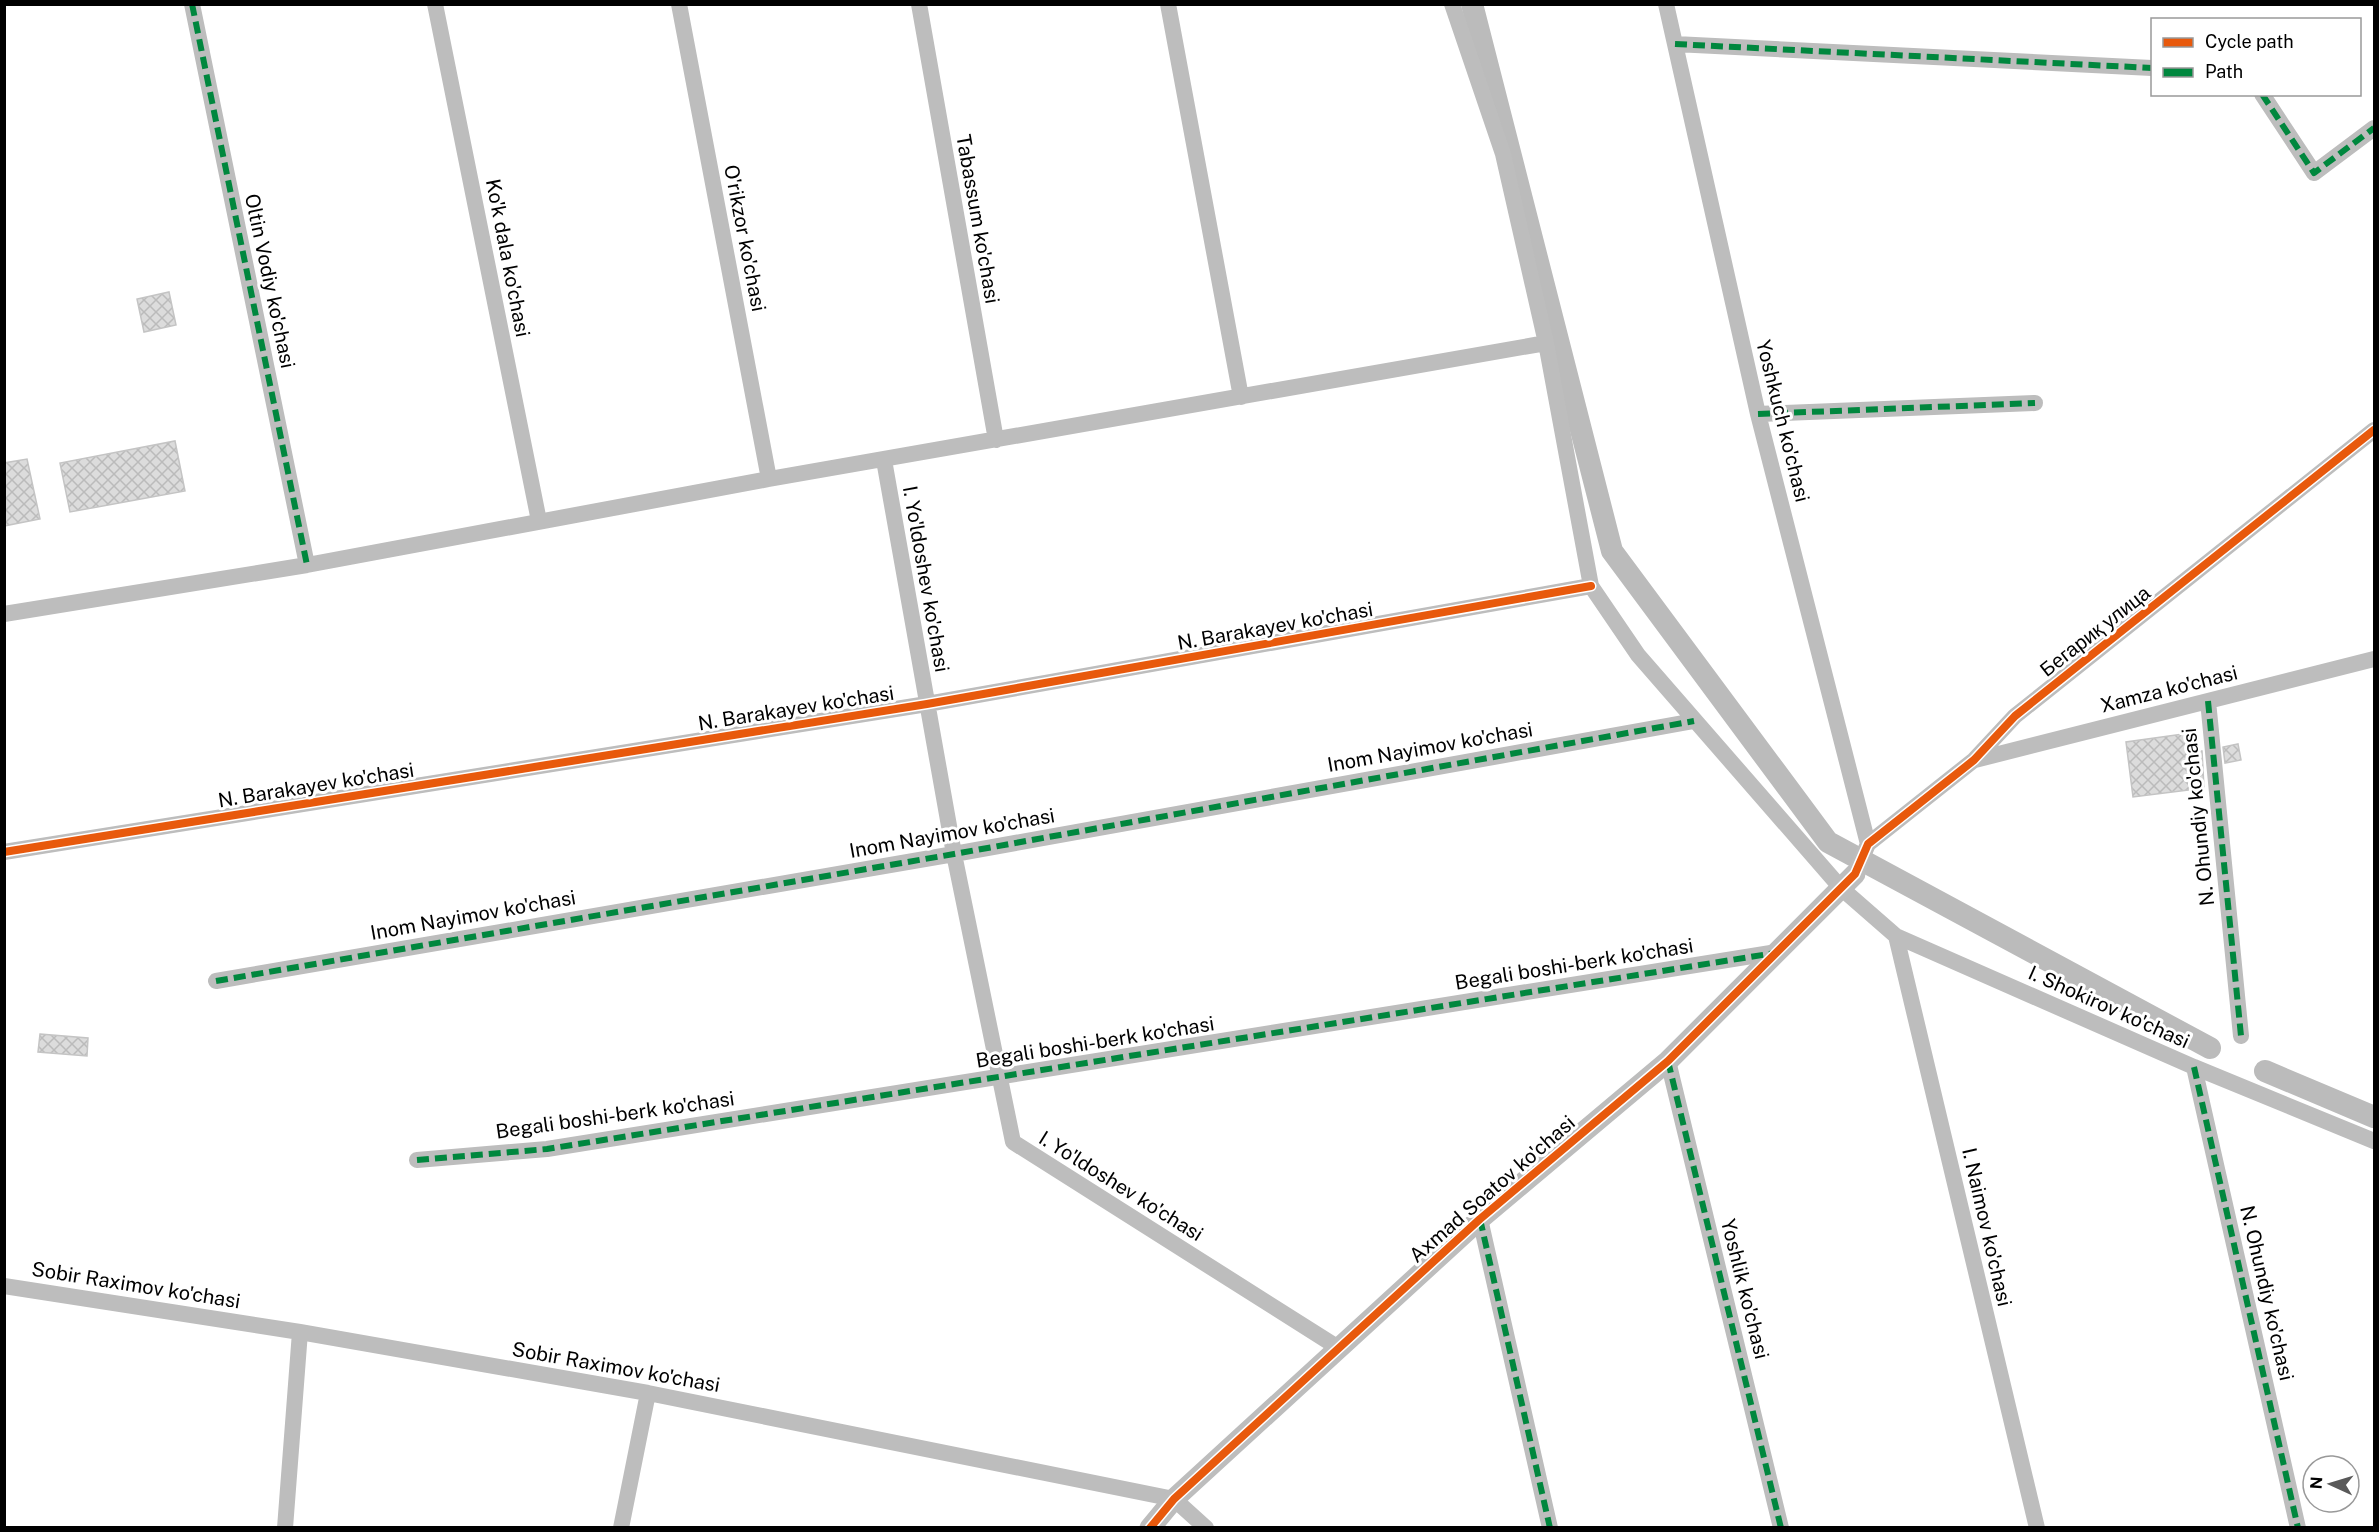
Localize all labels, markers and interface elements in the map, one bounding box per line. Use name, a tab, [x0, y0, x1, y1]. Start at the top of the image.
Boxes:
legend	[2151, 18, 2361, 96]
text: Cycle path	[2205, 31, 2294, 52]
text: Path	[2205, 61, 2243, 82]
street label: Tabassum ko'chasi	[951, 133, 1005, 305]
street label: O'rikzor ko'chasi	[719, 163, 771, 313]
street label: Ko'k dala ko'chasi	[481, 177, 535, 339]
street label: Oltin Vodiy ko'chasi	[240, 192, 300, 370]
street label: Yoshkuch ko'chasi	[1751, 337, 1815, 505]
street label: I. Yo'ldoshev ko'chasi	[898, 484, 954, 674]
street label: Бегариқ улица	[2035, 580, 2156, 681]
street label: N. Barakayev ko'chasi	[1175, 597, 1375, 655]
street label: Xamza ko'chasi	[2098, 660, 2240, 718]
street label: N. Barakayev ko'chasi	[696, 681, 896, 735]
street label: Inom Nayimov ko'chasi	[1325, 717, 1535, 777]
street label: N. Ohundiy ko'chasi	[2177, 727, 2219, 907]
street label: N. Barakayev ko'chasi	[216, 758, 416, 812]
street label: Inom Nayimov ko'chasi	[847, 803, 1057, 863]
street label: Inom Nayimov ko'chasi	[368, 885, 578, 945]
street label: Begali boshi-berk ko'chasi	[1453, 933, 1695, 995]
street label: I. Shokirov ko'chasi	[2025, 961, 2193, 1053]
street label: Begali boshi-berk ko'chasi	[974, 1011, 1216, 1073]
street label: Begali boshi-berk ko'chasi	[494, 1086, 736, 1144]
street label: Axmad Soatov ko'chasi	[1404, 1110, 1580, 1268]
street label: I. Yo'ldoshev ko'chasi	[1035, 1126, 1207, 1246]
street label: I. Naimov ko'chasi	[1957, 1145, 2017, 1309]
street label: N. Ohundiy ko'chasi	[2235, 1203, 2299, 1383]
street label: Yoshlik ko'chasi	[1716, 1216, 1774, 1362]
street label: Sobir Raximov ko'chasi	[30, 1257, 242, 1313]
street label: Sobir Raximov ko'chasi	[510, 1337, 722, 1397]
north arrow	[2301, 1454, 2361, 1514]
text: N	[2307, 1476, 2326, 1490]

